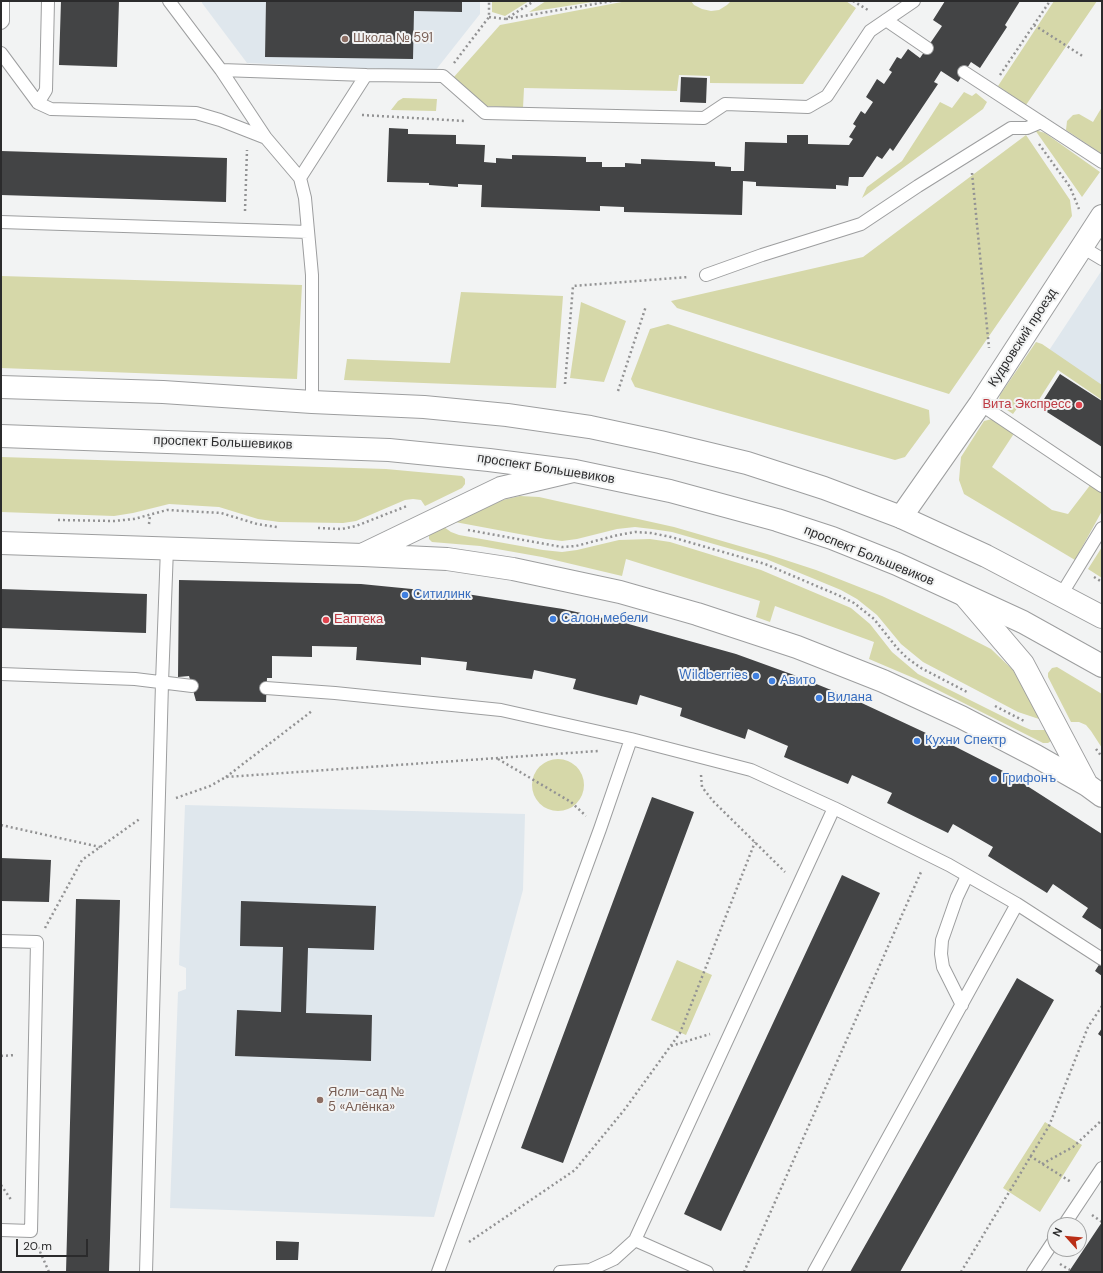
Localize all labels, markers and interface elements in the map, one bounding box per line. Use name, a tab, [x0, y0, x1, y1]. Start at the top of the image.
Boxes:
place label: Школа № 591	[353, 31, 433, 47]
marker: Школа № 591	[340, 34, 350, 44]
street label: Кудровский проезд	[985, 286, 1061, 390]
place label: Вита Экспресс	[982, 397, 1071, 413]
marker: Вита Экспресс	[1074, 400, 1084, 410]
street label: проспект Большевиков	[153, 433, 293, 453]
street label: проспект Большевиков	[476, 450, 616, 488]
street label: проспект Большевиков	[802, 523, 936, 589]
place label: Ситилинк	[413, 587, 471, 603]
marker: Ситилинк	[400, 590, 410, 600]
place label: Салон мебели	[561, 611, 648, 627]
place label: Еаптека	[334, 612, 383, 628]
marker: Салон мебели	[548, 614, 558, 624]
marker: Еаптека	[321, 615, 331, 625]
place label: Wildberries	[679, 668, 748, 684]
marker: Wildberries	[751, 671, 761, 681]
place label: Авито	[780, 673, 816, 689]
marker: Авито	[767, 676, 777, 686]
place label: Вилана	[827, 690, 872, 706]
marker: Вилана	[814, 693, 824, 703]
place label: Кухни Спектр	[925, 733, 1006, 749]
marker: Кухни Спектр	[912, 736, 922, 746]
place label: Грифонъ	[1002, 771, 1056, 787]
marker: Грифонъ	[989, 774, 999, 784]
place label: Ясли-сад № 5 «Алёнка»	[328, 1085, 404, 1116]
marker: Ясли-сад № 5 «Алёнка»	[315, 1095, 325, 1105]
north arrow	[1047, 1217, 1087, 1257]
text: N	[1049, 1225, 1065, 1239]
scale bar	[18, 1231, 90, 1257]
text: 20 m	[23, 1238, 52, 1254]

